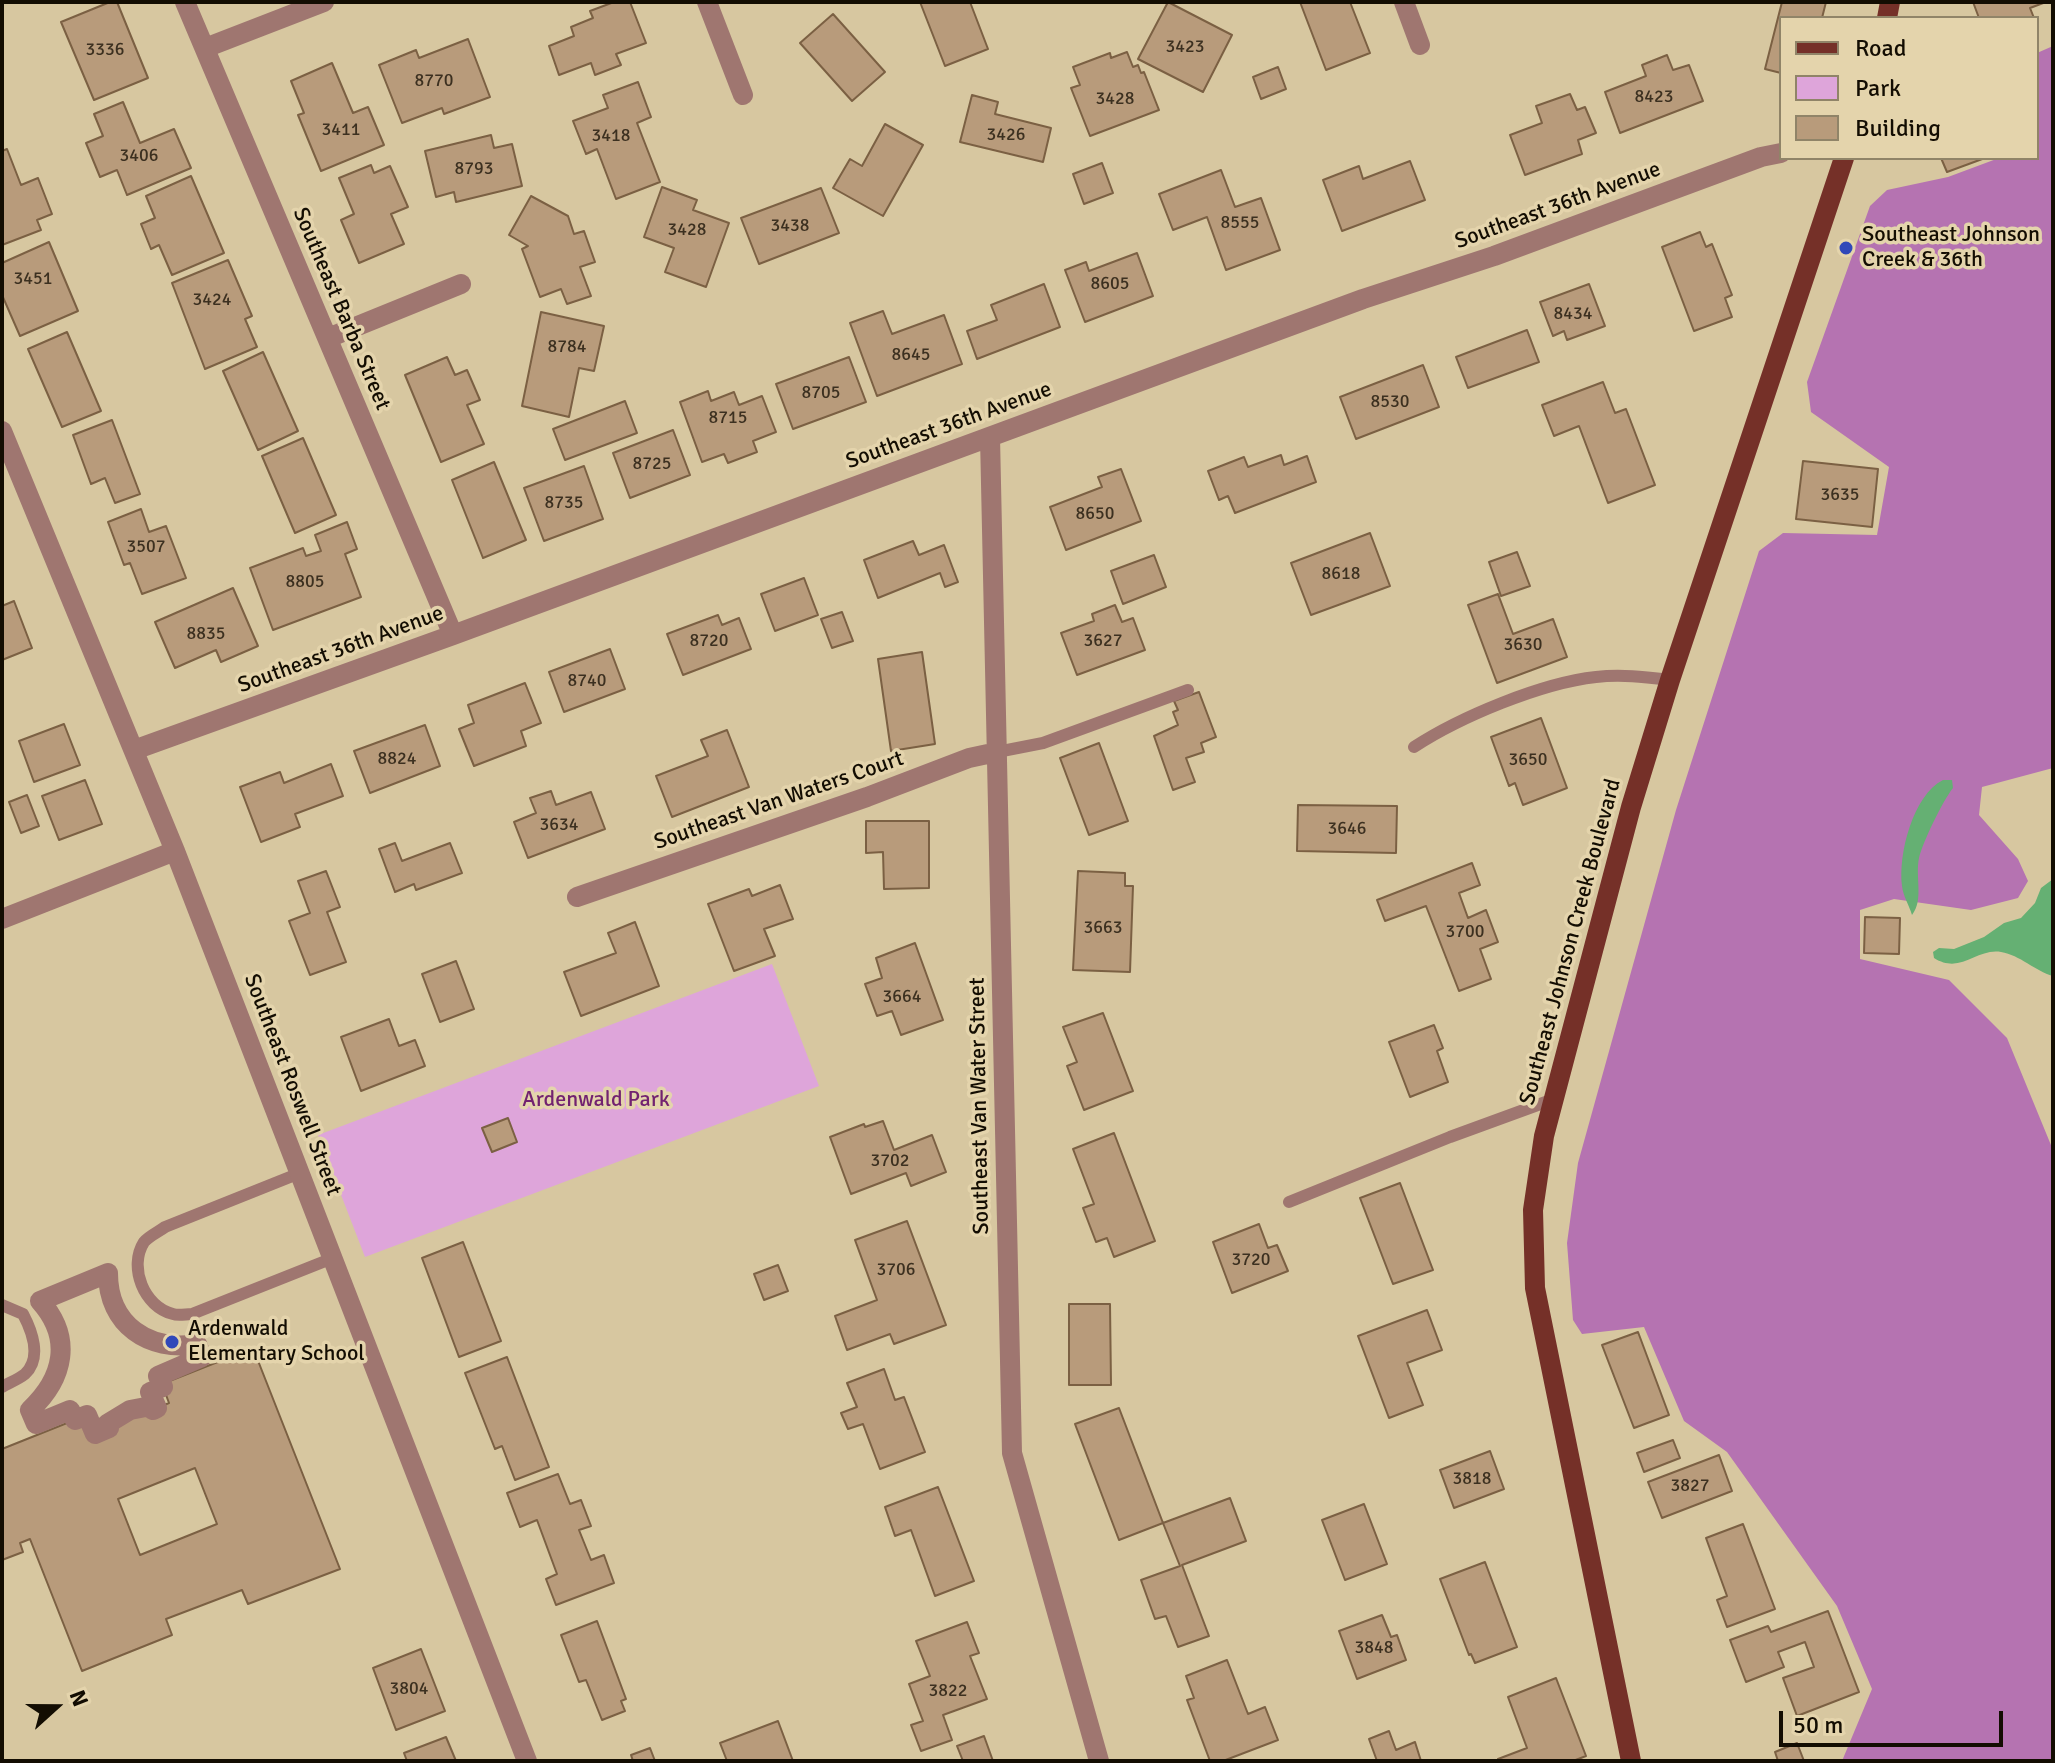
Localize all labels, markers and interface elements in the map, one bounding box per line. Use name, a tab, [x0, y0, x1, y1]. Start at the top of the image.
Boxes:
legend	[1779, 16, 2039, 160]
text: Road	[1855, 33, 1906, 63]
house number: 3423	[1166, 36, 1204, 58]
house number: 3336	[86, 39, 124, 61]
house number: 8770	[415, 70, 453, 92]
text: Park	[1855, 73, 1901, 103]
house number: 8423	[1635, 86, 1673, 108]
house number: 3428	[1096, 88, 1134, 110]
text: Building	[1855, 113, 1941, 143]
house number: 3411	[322, 119, 360, 141]
house number: 3426	[987, 124, 1025, 146]
house number: 3418	[592, 125, 630, 147]
house number: 3406	[120, 145, 158, 167]
street label: Southeast 36th Avenue	[1452, 157, 1664, 255]
house number: 8793	[455, 158, 493, 180]
street label: Southeast Barba Street	[286, 204, 396, 414]
house number: 8555	[1221, 212, 1259, 234]
house number: 3438	[771, 215, 809, 237]
house number: 3428	[668, 219, 706, 241]
place label: Southeast Johnson Creek & 36th	[1862, 222, 2040, 274]
marker: Southeast Johnson Creek & 36th	[1837, 239, 1855, 257]
house number: 3451	[14, 268, 52, 290]
house number: 8605	[1091, 273, 1129, 295]
house number: 3424	[193, 289, 231, 311]
house number: 8434	[1554, 303, 1592, 325]
house number: 8784	[548, 336, 586, 358]
house number: 8645	[892, 344, 930, 366]
street label: Southeast 36th Avenue	[843, 377, 1055, 475]
house number: 8705	[802, 382, 840, 404]
house number: 8530	[1371, 391, 1409, 413]
house number: 8715	[709, 407, 747, 429]
house number: 8725	[633, 453, 671, 475]
house number: 3635	[1821, 484, 1859, 506]
house number: 8735	[545, 492, 583, 514]
house number: 8650	[1076, 503, 1114, 525]
house number: 3507	[127, 536, 165, 558]
house number: 8618	[1322, 563, 1360, 585]
house number: 8805	[286, 571, 324, 593]
street label: Southeast 36th Avenue	[235, 601, 447, 699]
house number: 8835	[187, 623, 225, 645]
house number: 8720	[690, 630, 728, 652]
house number: 3627	[1084, 630, 1122, 652]
house number: 3630	[1504, 634, 1542, 656]
house number: 8740	[568, 670, 606, 692]
street label: Southeast Van Waters Court	[651, 746, 907, 856]
house number: 8824	[378, 748, 416, 770]
house number: 3650	[1509, 749, 1547, 771]
street label: Southeast Johnson Creek Boulevard	[1515, 776, 1627, 1108]
house number: 3634	[540, 814, 578, 836]
house number: 3646	[1328, 818, 1366, 840]
house number: 3663	[1084, 917, 1122, 939]
house number: 3700	[1446, 921, 1484, 943]
street label: Southeast Roswell Street	[238, 971, 346, 1199]
street label: Southeast Van Water Street	[965, 977, 995, 1235]
house number: 3664	[883, 986, 921, 1008]
park label: Ardenwald Park	[522, 1087, 670, 1113]
house number: 3702	[871, 1150, 909, 1172]
house number: 3720	[1232, 1249, 1270, 1271]
house number: 3706	[877, 1259, 915, 1281]
place label: Ardenwald Elementary School	[188, 1316, 365, 1368]
marker: Ardenwald Elementary School	[163, 1333, 181, 1351]
house number: 3818	[1453, 1468, 1491, 1490]
house number: 3827	[1671, 1475, 1709, 1497]
house number: 3848	[1355, 1637, 1393, 1659]
north arrow	[16, 1667, 96, 1747]
house number: 3804	[390, 1678, 428, 1700]
house number: 3822	[929, 1680, 967, 1702]
text: N	[64, 1686, 94, 1710]
scale bar	[1783, 1695, 2007, 1745]
text: 50 m	[1793, 1710, 1843, 1740]

